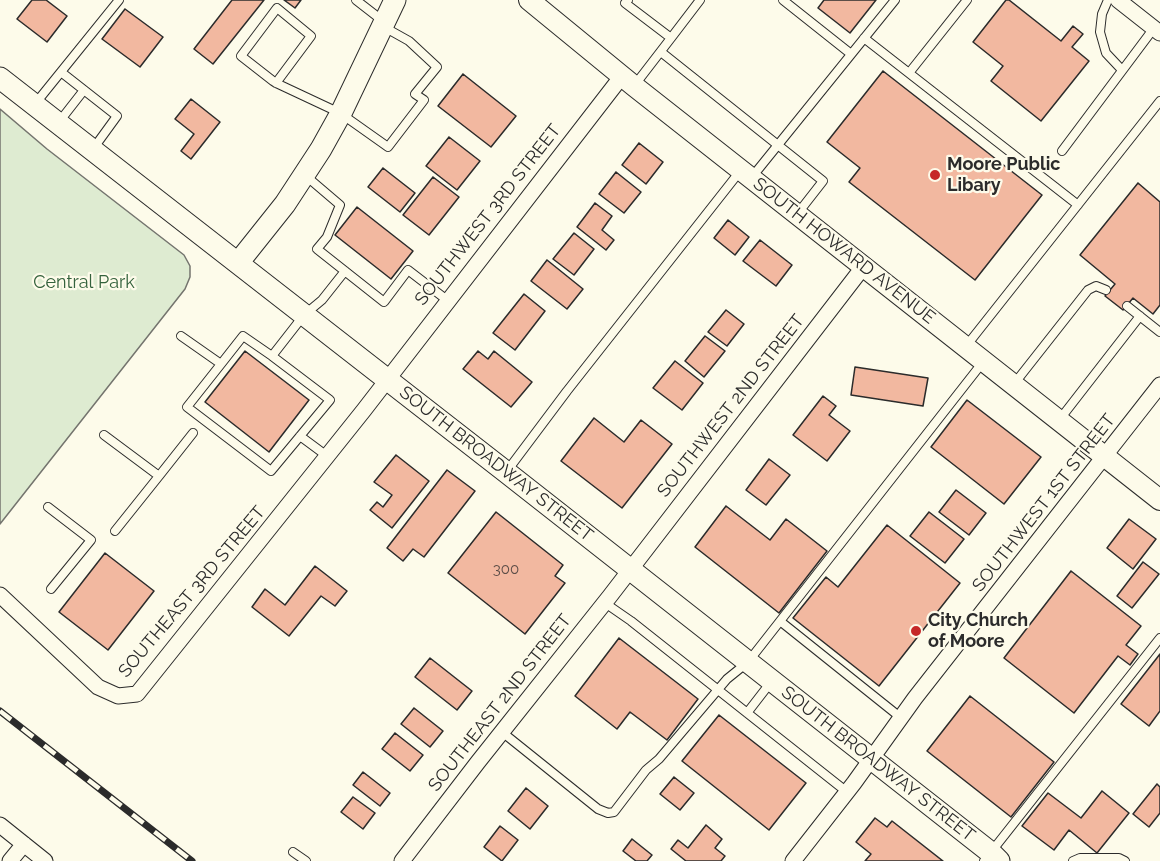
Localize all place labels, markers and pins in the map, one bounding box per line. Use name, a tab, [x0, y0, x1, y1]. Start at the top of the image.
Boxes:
place label: Moore Public Libary	[947, 154, 1060, 196]
marker: Moore Public Libary	[928, 168, 942, 182]
place label: City Church of Moore	[928, 610, 1028, 652]
marker: City Church of Moore	[909, 624, 923, 638]

